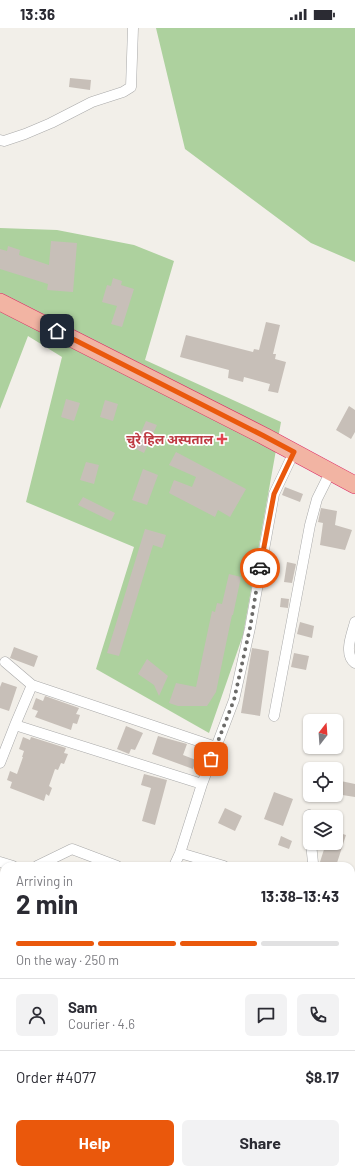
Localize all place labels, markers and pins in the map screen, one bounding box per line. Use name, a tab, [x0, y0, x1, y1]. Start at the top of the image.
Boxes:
pin	[40, 314, 74, 348]
place label: चुरे हिल अस्पताल	[126, 431, 213, 449]
marker: चुरे हिल अस्पताल	[216, 433, 228, 445]
pin	[194, 742, 228, 776]

